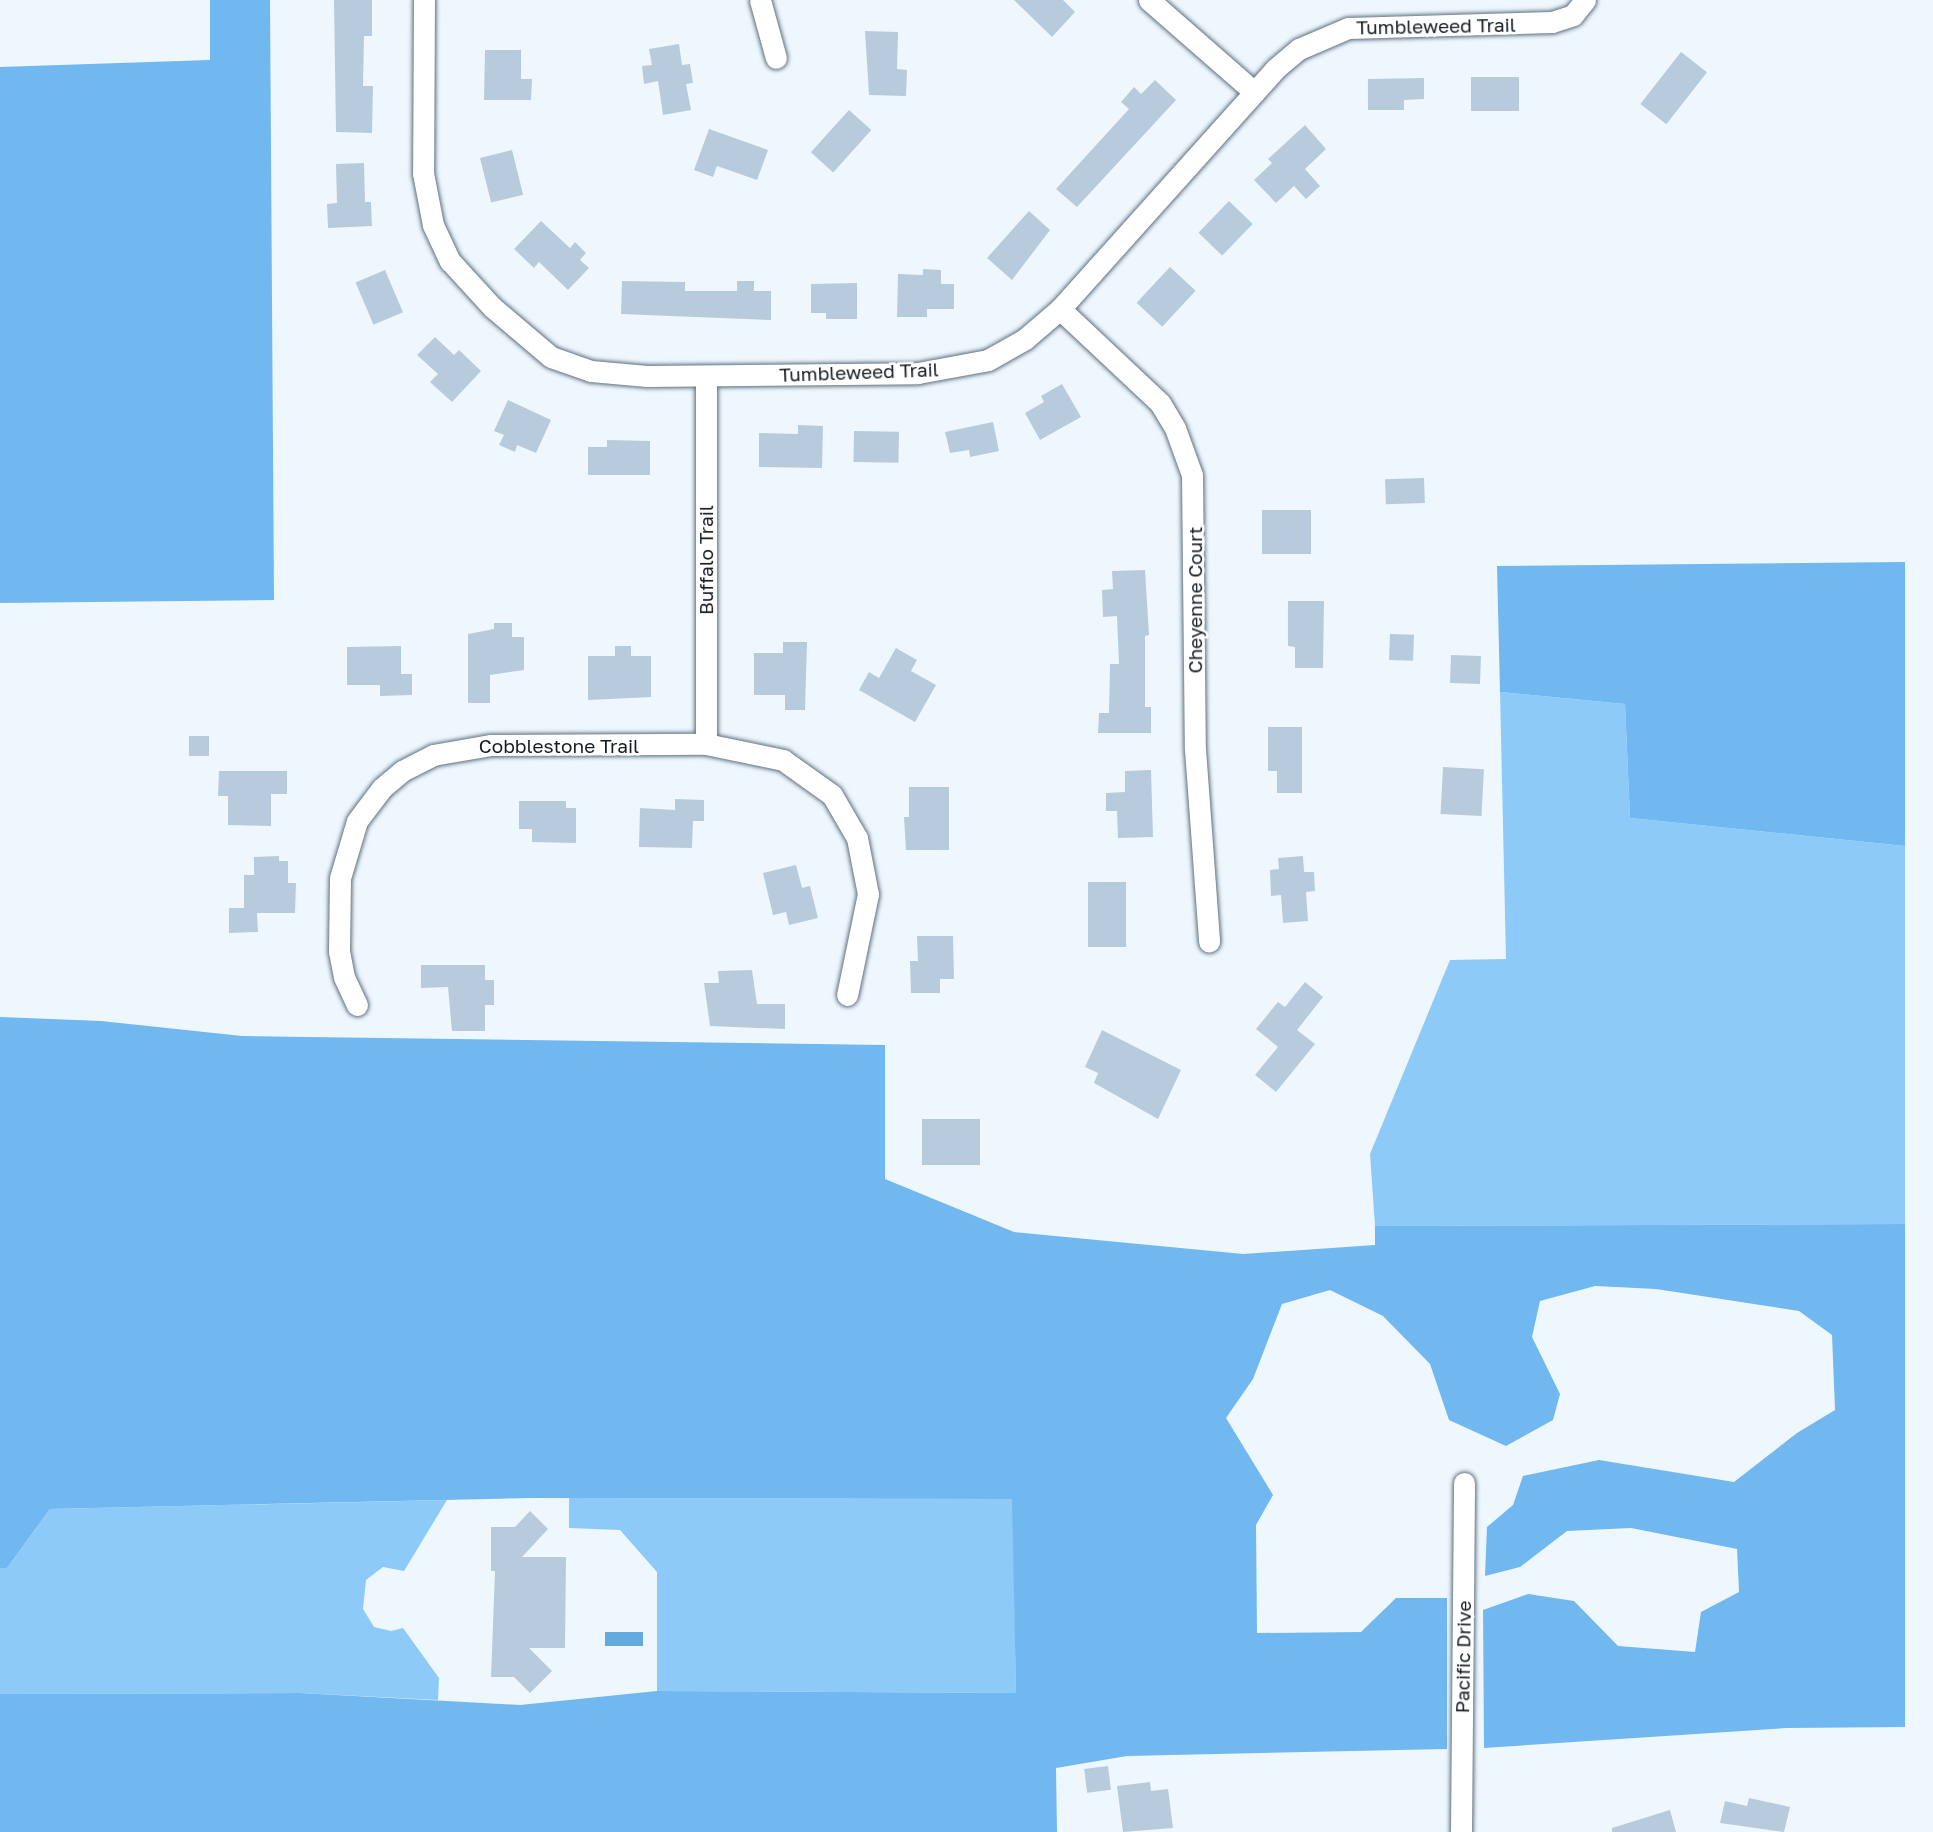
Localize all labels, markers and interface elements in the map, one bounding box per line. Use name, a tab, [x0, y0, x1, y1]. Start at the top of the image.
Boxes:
street label: Tumbleweed Trail	[1356, 13, 1516, 39]
street label: Tumbleweed Trail	[779, 358, 939, 386]
street label: Buffalo Trail	[695, 505, 717, 615]
street label: Cheyenne Court	[1184, 527, 1206, 673]
street label: Cobblestone Trail	[479, 735, 639, 757]
street label: Pacific Drive	[1451, 1600, 1475, 1714]

